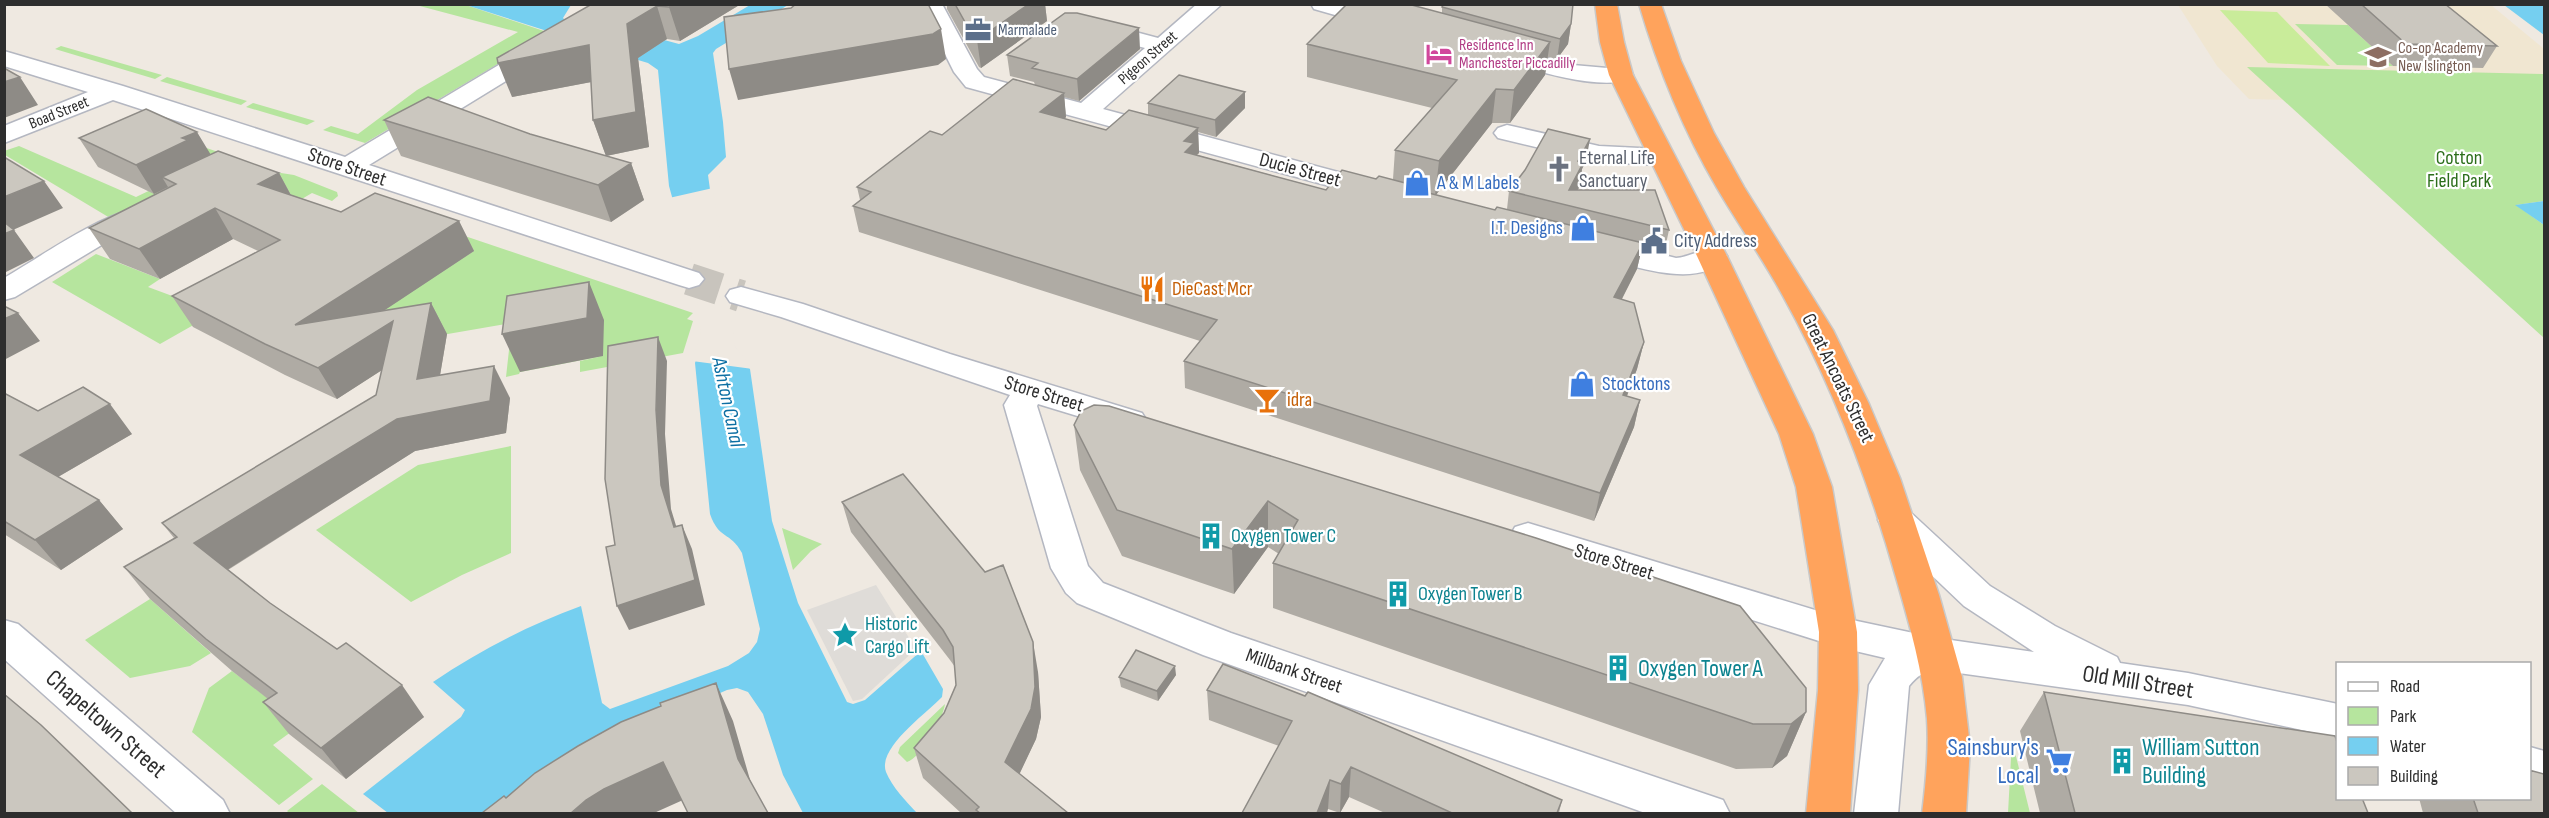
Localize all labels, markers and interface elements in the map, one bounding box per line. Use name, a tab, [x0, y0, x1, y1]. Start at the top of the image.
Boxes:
office icon: Marmalade	[963, 15, 993, 45]
place label: Marmalade	[998, 21, 1057, 40]
street label: Pigeon Street	[1114, 27, 1182, 89]
place label: Residence Inn Manchester Piccadilly	[1459, 36, 1575, 73]
hotel icon: Residence Inn Manchester Piccadilly	[1424, 39, 1454, 69]
place label: Co-op Academy New Islington	[2398, 39, 2483, 76]
school or university icon: Co-op Academy New Islington	[2363, 42, 2393, 72]
street label: Boad Street	[26, 92, 92, 134]
street label: Store Street	[304, 142, 390, 192]
place label: Eternal Life Sanctuary	[1579, 146, 1655, 193]
park label: Cotton Field Park	[2427, 146, 2491, 193]
street label: Ducie Street	[1257, 148, 1343, 192]
church icon: Eternal Life Sanctuary	[1544, 154, 1574, 184]
shop icon: A & M Labels	[1402, 168, 1432, 198]
place label: A & M Labels	[1436, 171, 1519, 195]
shop icon: I.T. Designs	[1568, 213, 1598, 243]
place label: I.T. Designs	[1491, 216, 1563, 240]
public building icon: City Address	[1639, 226, 1669, 256]
place label: City Address	[1674, 229, 1757, 253]
restaurant icon: DieCast Mcr	[1137, 274, 1167, 304]
place label: DieCast Mcr	[1172, 277, 1253, 301]
street label: Great Ancoats Street	[1796, 310, 1880, 446]
water label: Ashton Canal	[706, 354, 750, 450]
shop icon: Stocktons	[1567, 369, 1597, 399]
street label: Store Street	[1001, 371, 1087, 417]
place label: Stocktons	[1602, 372, 1670, 396]
bar icon: idra	[1252, 385, 1282, 415]
place label: idra	[1287, 388, 1312, 412]
building icon: Oxygen Tower C	[1196, 521, 1226, 551]
place label: Oxygen Tower C	[1231, 524, 1336, 548]
street label: Store Street	[1571, 539, 1657, 585]
building icon: Oxygen Tower B	[1383, 579, 1413, 609]
place label: Oxygen Tower B	[1418, 582, 1522, 606]
place label: Historic Cargo Lift	[865, 612, 930, 659]
place icon: Historic Cargo Lift	[830, 620, 860, 650]
street label: Millbank Street	[1243, 643, 1345, 699]
building icon: Oxygen Tower A	[1603, 653, 1633, 683]
place label: Oxygen Tower A	[1638, 654, 1764, 683]
street label: Old Mill Street	[2080, 659, 2196, 705]
legend	[2336, 662, 2531, 800]
street label: Chapeltown Street	[40, 664, 172, 784]
text: Road	[2390, 676, 2420, 697]
text: Park	[2390, 706, 2416, 727]
place label: Sainsbury's Local	[1947, 733, 2039, 790]
place label: William Sutton Building	[2142, 733, 2259, 790]
text: Water	[2390, 736, 2426, 757]
supermarket icon: Sainsbury's Local	[2044, 746, 2074, 776]
building icon: William Sutton Building	[2107, 746, 2137, 776]
text: Building	[2390, 766, 2438, 787]

